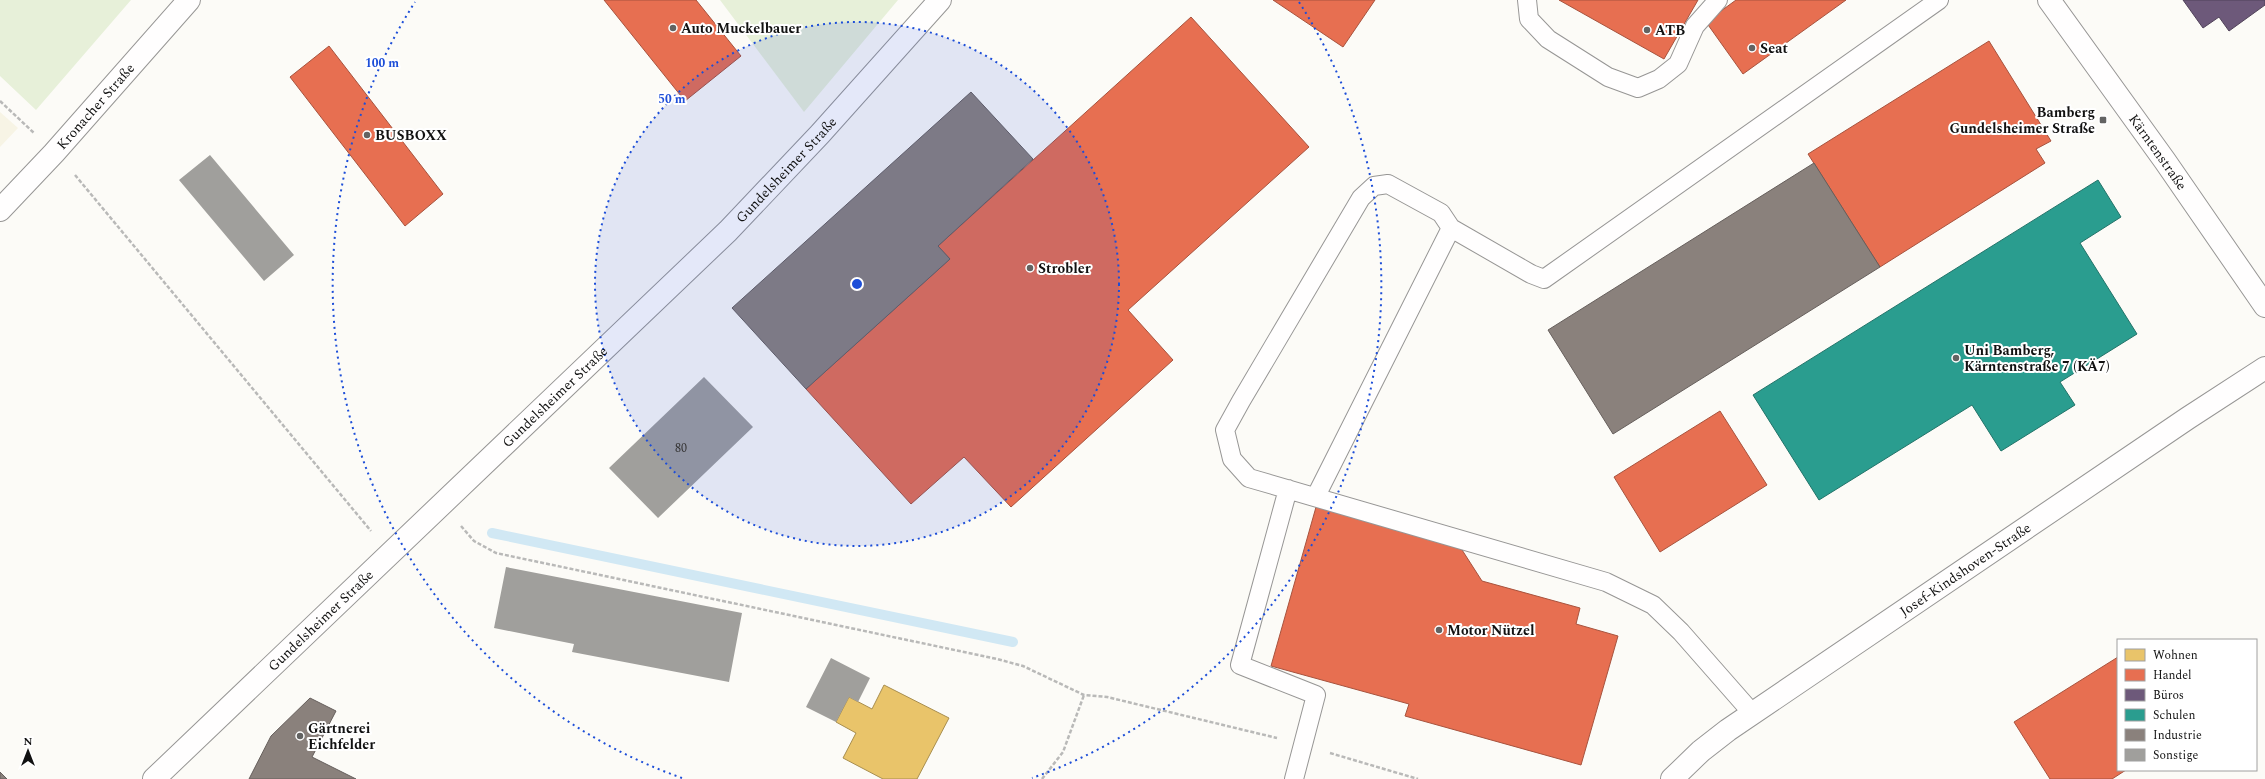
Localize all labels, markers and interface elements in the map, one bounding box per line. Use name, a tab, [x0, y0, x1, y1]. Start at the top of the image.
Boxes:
place label: Auto Muckelbauer	[681, 18, 801, 39]
place label: ATB	[1655, 20, 1685, 41]
marker: Auto Muckelbauer	[668, 23, 678, 33]
marker: ATB	[1642, 25, 1652, 35]
place label: Seat	[1760, 38, 1788, 59]
marker: Seat	[1747, 43, 1757, 53]
text: 100 m	[365, 54, 399, 73]
street label: Kronacher Straße	[51, 58, 140, 154]
text: 50 m	[658, 90, 686, 109]
place label: Bamberg Gundelsheimer Straße	[1949, 102, 2095, 139]
street label: Kärntenstraße	[2124, 109, 2193, 194]
street label: Gundelsheimer Straße	[731, 112, 842, 228]
marker: Bamberg Gundelsheimer Straße	[2098, 115, 2108, 125]
place label: BUSBOXX	[375, 125, 447, 146]
marker: BUSBOXX	[362, 130, 372, 140]
place label: Strobler	[1038, 258, 1091, 279]
marker: Strobler	[1025, 263, 1035, 273]
centre of rings	[850, 277, 864, 291]
place label: Uni Bamberg, Kärntenstraße 7 (KÄ7)	[1964, 340, 2110, 377]
street label: Gundelsheimer Straße	[497, 341, 612, 452]
marker: Uni Bamberg, Kärntenstraße 7 (KÄ7)	[1951, 353, 1961, 363]
house number: 80	[675, 439, 687, 458]
street label: Josef-Kindshoven-Straße	[1895, 517, 2035, 621]
street label: Gundelsheimer Straße	[263, 564, 378, 676]
place label: Motor Nützel	[1447, 620, 1535, 641]
marker: Motor Nützel	[1434, 625, 1444, 635]
legend	[2117, 639, 2257, 771]
text: Wohnen	[2153, 646, 2198, 665]
text: Handel	[2153, 666, 2192, 685]
text: Büros	[2153, 686, 2184, 705]
text: Schulen	[2153, 706, 2195, 725]
place label: Gärtnerei Eichfelder	[308, 718, 375, 755]
text: Industrie	[2153, 726, 2202, 745]
north arrow	[8, 731, 48, 771]
marker: Gärtnerei Eichfelder	[295, 731, 305, 741]
text: N	[24, 733, 33, 750]
text: Sonstige	[2153, 746, 2199, 765]

